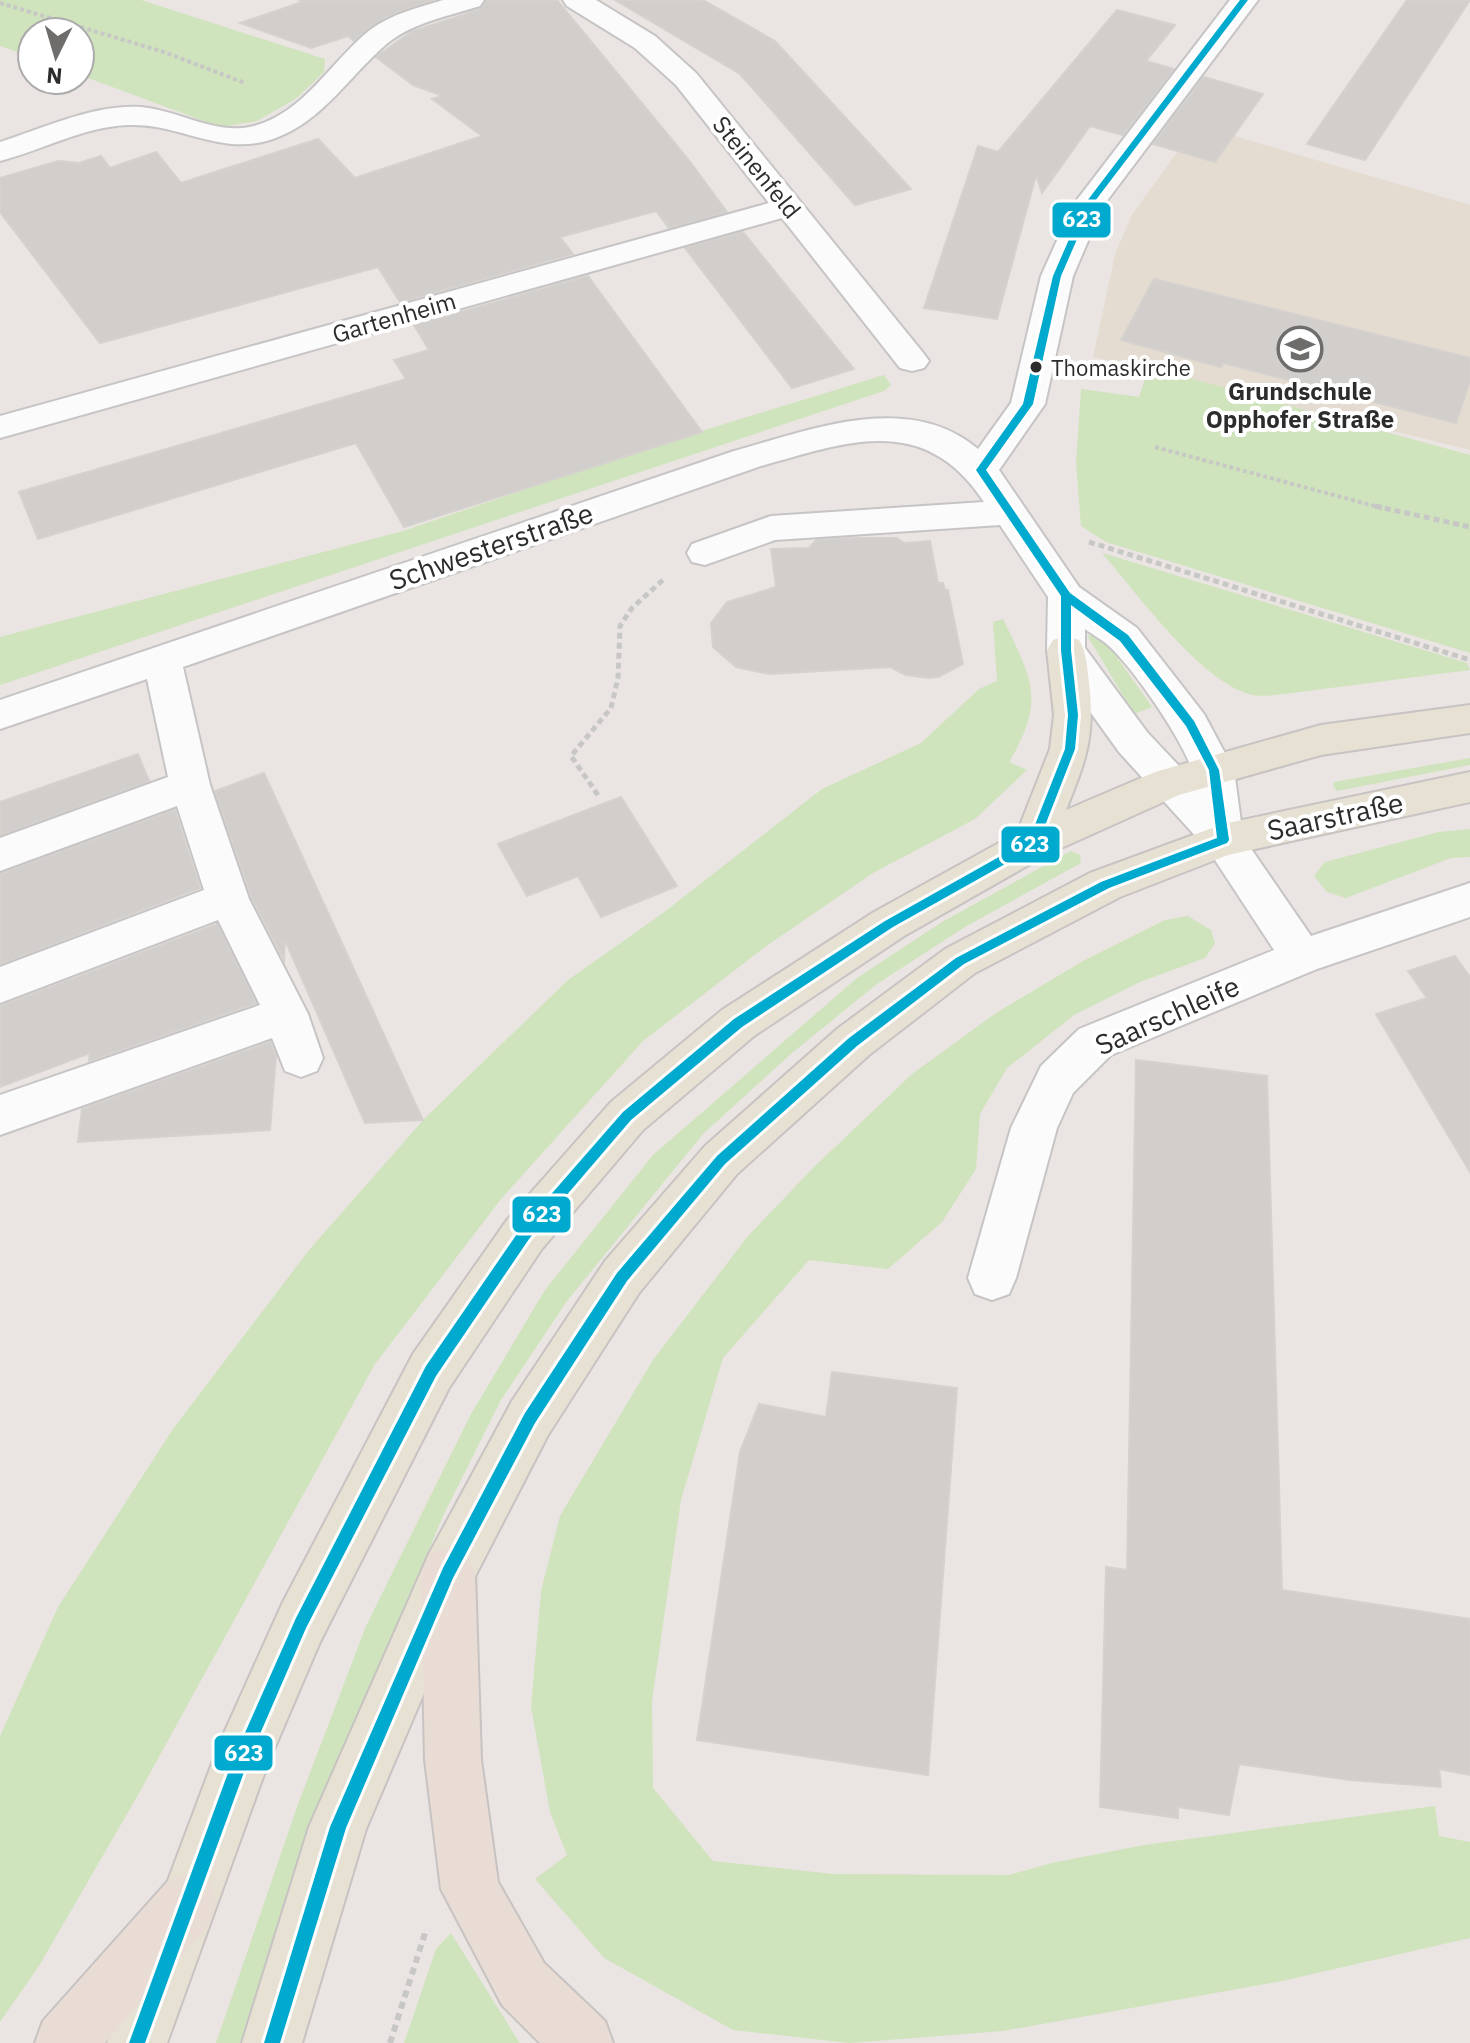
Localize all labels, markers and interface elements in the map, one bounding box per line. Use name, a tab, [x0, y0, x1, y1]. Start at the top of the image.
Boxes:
north arrow	[16, 16, 96, 96]
text: N	[45, 61, 63, 92]
street label: Steinenfeld	[706, 109, 808, 225]
line badge: 623	[1051, 201, 1112, 239]
text: 623	[1062, 204, 1102, 233]
street label: Gartenheim	[328, 284, 460, 350]
school or university icon: Grundschule Opphofer Straße	[1276, 325, 1324, 373]
place label: Thomaskirche	[1051, 353, 1191, 382]
marker: Thomaskirche	[1028, 359, 1044, 375]
place label: Grundschule Opphofer Straße	[1206, 375, 1394, 435]
street label: Schwesterstraße	[384, 494, 598, 598]
street label: Saarstraße	[1264, 784, 1406, 848]
line badge: 623	[1000, 825, 1061, 864]
text: 623	[1010, 829, 1050, 858]
street label: Saarschleife	[1089, 967, 1245, 1063]
line badge: 623	[511, 1195, 572, 1234]
text: 623	[522, 1199, 562, 1228]
line badge: 623	[213, 1734, 274, 1772]
text: 623	[224, 1738, 264, 1767]

